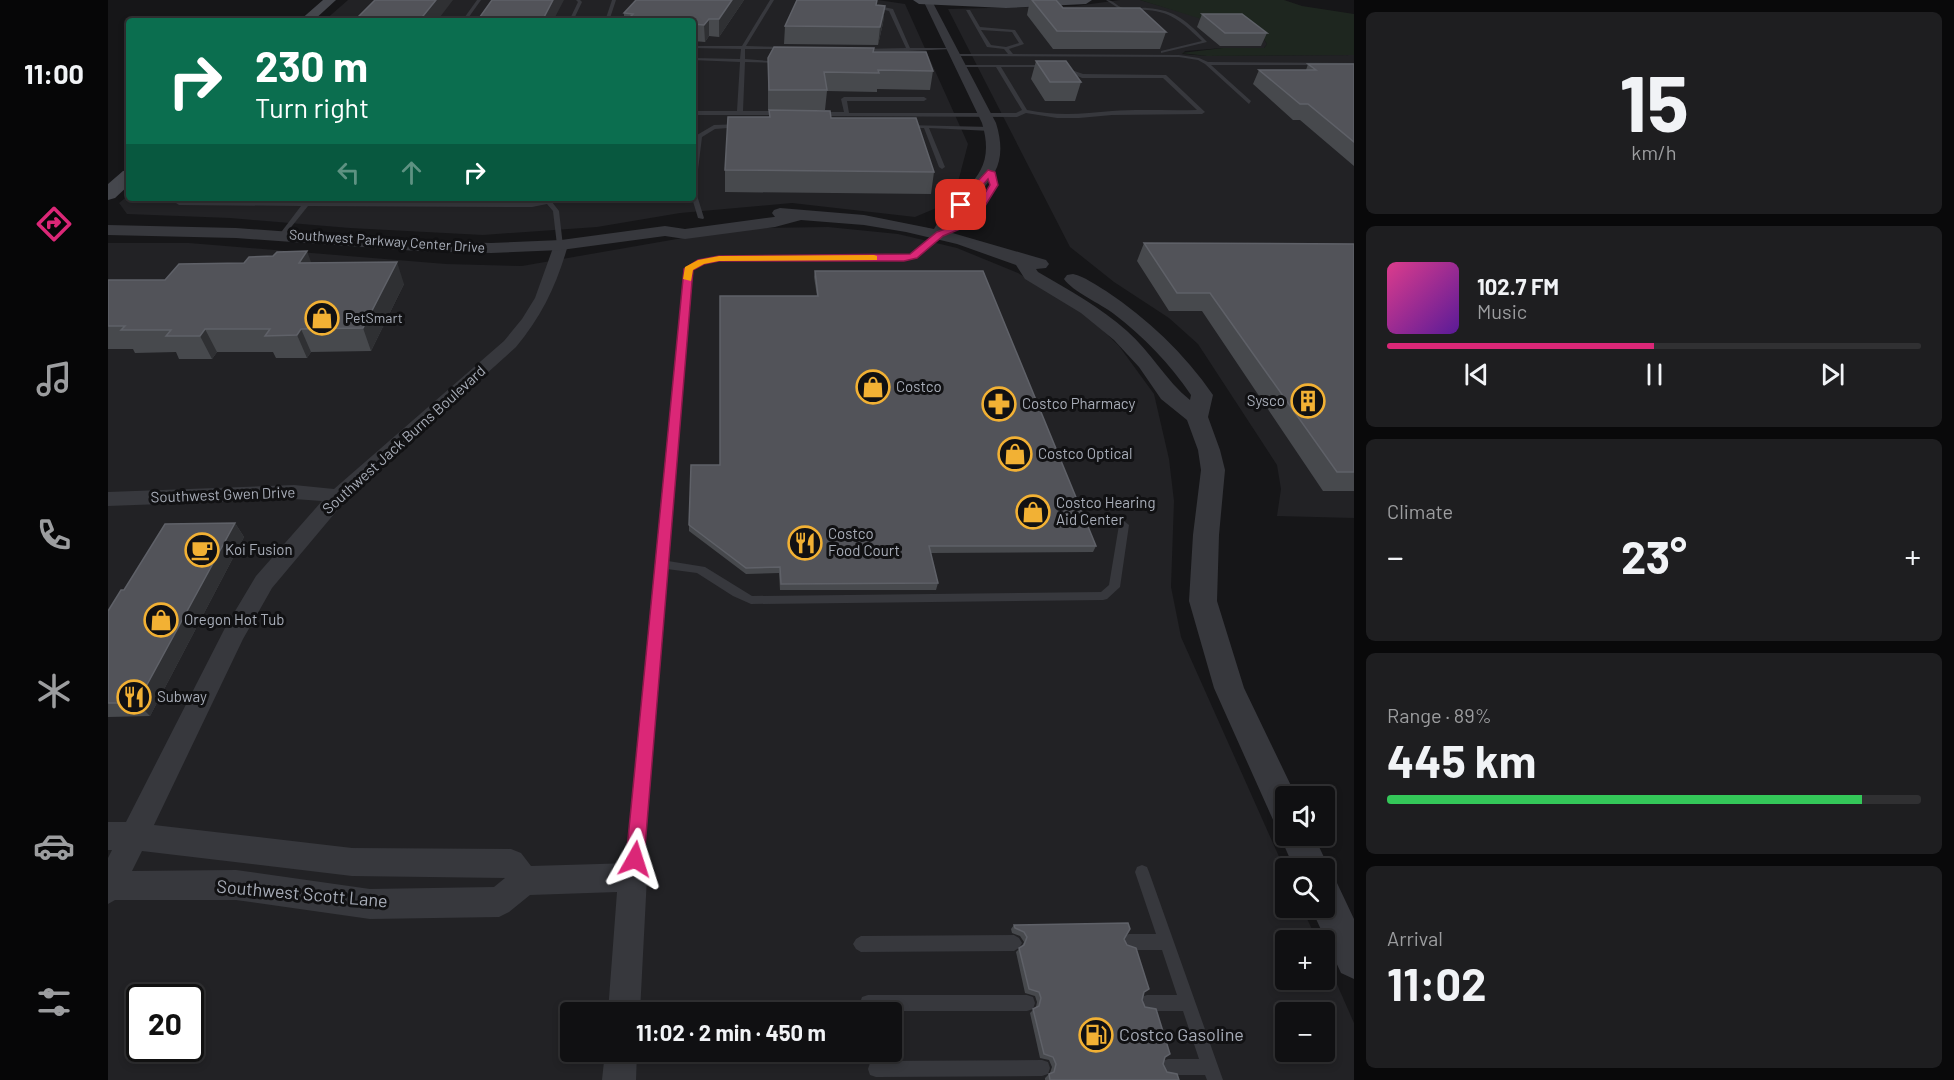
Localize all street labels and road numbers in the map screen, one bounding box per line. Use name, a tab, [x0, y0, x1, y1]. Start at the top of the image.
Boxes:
street label: Southwest Parkway Center Drive	[289, 225, 486, 256]
street label: Southwest Jack Burns Boulevard	[318, 361, 489, 517]
street label: Southwest Gwen Drive	[150, 482, 296, 506]
street label: Southwest Scott Lane	[216, 875, 389, 911]

